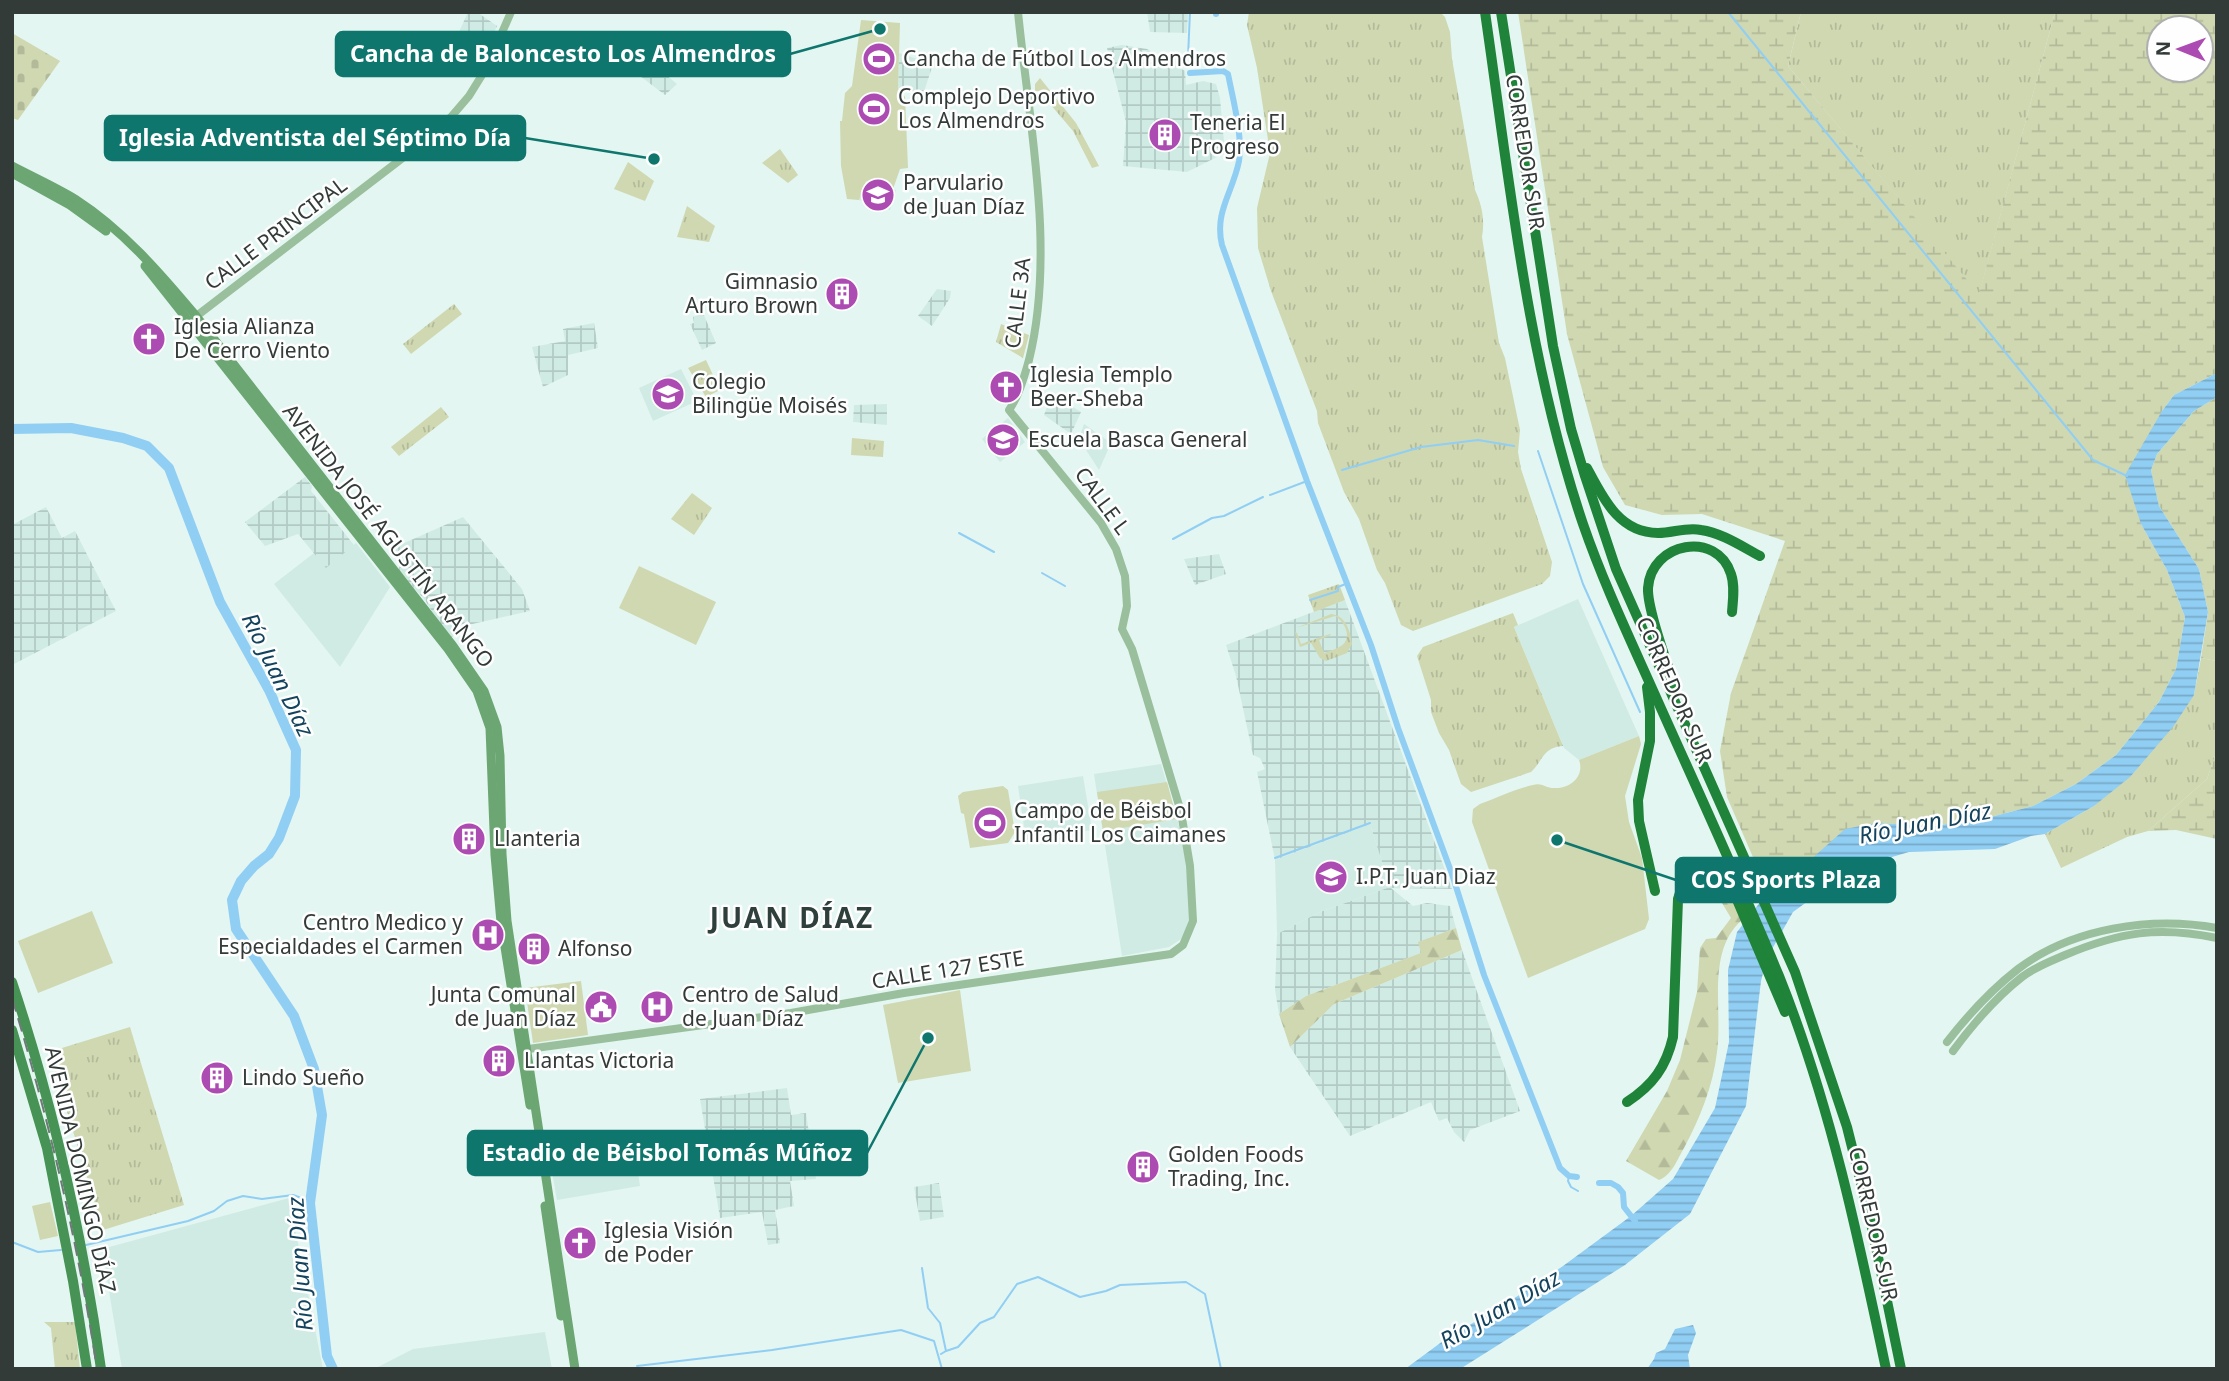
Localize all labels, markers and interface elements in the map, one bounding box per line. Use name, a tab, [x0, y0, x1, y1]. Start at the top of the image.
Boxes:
north arrow	[2145, 14, 2215, 84]
callout: Cancha de Baloncesto Los Almendros	[336, 32, 790, 76]
text: Cancha de Baloncesto Los Almendros	[350, 37, 776, 69]
sports icon: Cancha de Fútbol Los Almendros	[860, 40, 898, 78]
text: N	[2150, 41, 2176, 57]
place label: Cancha de Fútbol Los Almendros	[903, 44, 1226, 72]
street label: CORREDOR SUR	[1500, 72, 1552, 232]
place label: Complejo Deportivo Los Almendros	[898, 82, 1095, 134]
sports icon: Complejo Deportivo Los Almendros	[855, 90, 893, 128]
place label: Teneria El Progreso	[1190, 108, 1285, 160]
callout: Iglesia Adventista del Séptimo Día	[105, 116, 525, 160]
building icon: Teneria El Progreso	[1146, 116, 1184, 154]
text: Iglesia Adventista del Séptimo Día	[119, 121, 511, 153]
place label: Parvulario de Juan Díaz	[903, 168, 1025, 220]
street label: CALLE PRINCIPAL	[199, 171, 352, 296]
school or university icon: Parvulario de Juan Díaz	[859, 176, 897, 214]
street label: CALLE 3A	[998, 255, 1037, 350]
place label: Gimnasio Arturo Brown	[685, 267, 818, 319]
building icon: Gimnasio Arturo Brown	[823, 275, 861, 313]
place label: Iglesia Alianza De Cerro Viento	[174, 312, 330, 364]
church icon: Iglesia Alianza De Cerro Viento	[130, 320, 168, 358]
place label: Iglesia Templo Beer-Sheba	[1030, 360, 1173, 412]
place label: Colegio Bilingüe Moisés	[692, 367, 847, 419]
church icon: Iglesia Templo Beer-Sheba	[987, 368, 1025, 406]
school or university icon: Colegio Bilingüe Moisés	[649, 375, 687, 413]
street label: AVENIDA JOSÉ AGUSTÍN ARANGO	[277, 398, 501, 673]
school or university icon: Escuela Basca General	[984, 421, 1022, 459]
place label: Escuela Basca General	[1028, 425, 1248, 453]
street label: CALLE L	[1069, 461, 1137, 540]
water label: Río Juan Díaz	[235, 607, 323, 743]
street label: CORREDOR SUR	[1630, 612, 1720, 767]
water label: Río Juan Díaz	[1856, 793, 1995, 851]
place label: Campo de Béisbol Infantil Los Caimanes	[1014, 796, 1226, 848]
sports icon: Campo de Béisbol Infantil Los Caimanes	[971, 804, 1009, 842]
building icon: Llanteria	[450, 820, 488, 858]
place label: Llanteria	[494, 824, 580, 852]
school or university icon: I.P.T. Juan Diaz	[1312, 858, 1350, 896]
callout: COS Sports Plaza	[1676, 858, 1895, 902]
place label: I.P.T. Juan Diaz	[1356, 862, 1496, 890]
text: COS Sports Plaza	[1691, 863, 1881, 895]
district label: JUAN DÍAZ	[707, 898, 874, 936]
place label: Centro Medico y Especialdades el Carmen	[218, 908, 463, 960]
hospital icon: Centro Medico y Especialdades el Carmen	[469, 916, 507, 954]
building icon: Alfonso	[515, 930, 553, 968]
place label: Alfonso	[558, 934, 633, 962]
street label: CALLE 127 ESTE	[870, 943, 1026, 995]
place label: Junta Comunal de Juan Díaz	[429, 980, 576, 1032]
place label: Centro de Salud de Juan Díaz	[682, 980, 839, 1032]
public building icon: Junta Comunal de Juan Díaz	[582, 988, 620, 1026]
hospital icon: Centro de Salud de Juan Díaz	[638, 988, 676, 1026]
building icon: Llantas Victoria	[480, 1042, 518, 1080]
street label: AVENIDA DOMINGO DÍAZ	[39, 1044, 123, 1296]
place label: Llantas Victoria	[524, 1046, 674, 1074]
building icon: Lindo Sueño	[198, 1059, 236, 1097]
place label: Lindo Sueño	[242, 1063, 365, 1091]
callout: Estadio de Béisbol Tomás Múñoz	[468, 1131, 867, 1175]
text: Estadio de Béisbol Tomás Múñoz	[482, 1136, 852, 1168]
place label: Golden Foods Trading, Inc.	[1168, 1140, 1304, 1192]
street label: CORREDOR SUR	[1843, 1144, 1905, 1304]
building icon: Golden Foods Trading, Inc.	[1124, 1148, 1162, 1186]
water label: Río Juan Díaz	[278, 1195, 320, 1332]
place label: Iglesia Visión de Poder	[604, 1216, 733, 1268]
church icon: Iglesia Visión de Poder	[561, 1224, 599, 1262]
water label: Río Juan Díaz	[1433, 1260, 1566, 1356]

